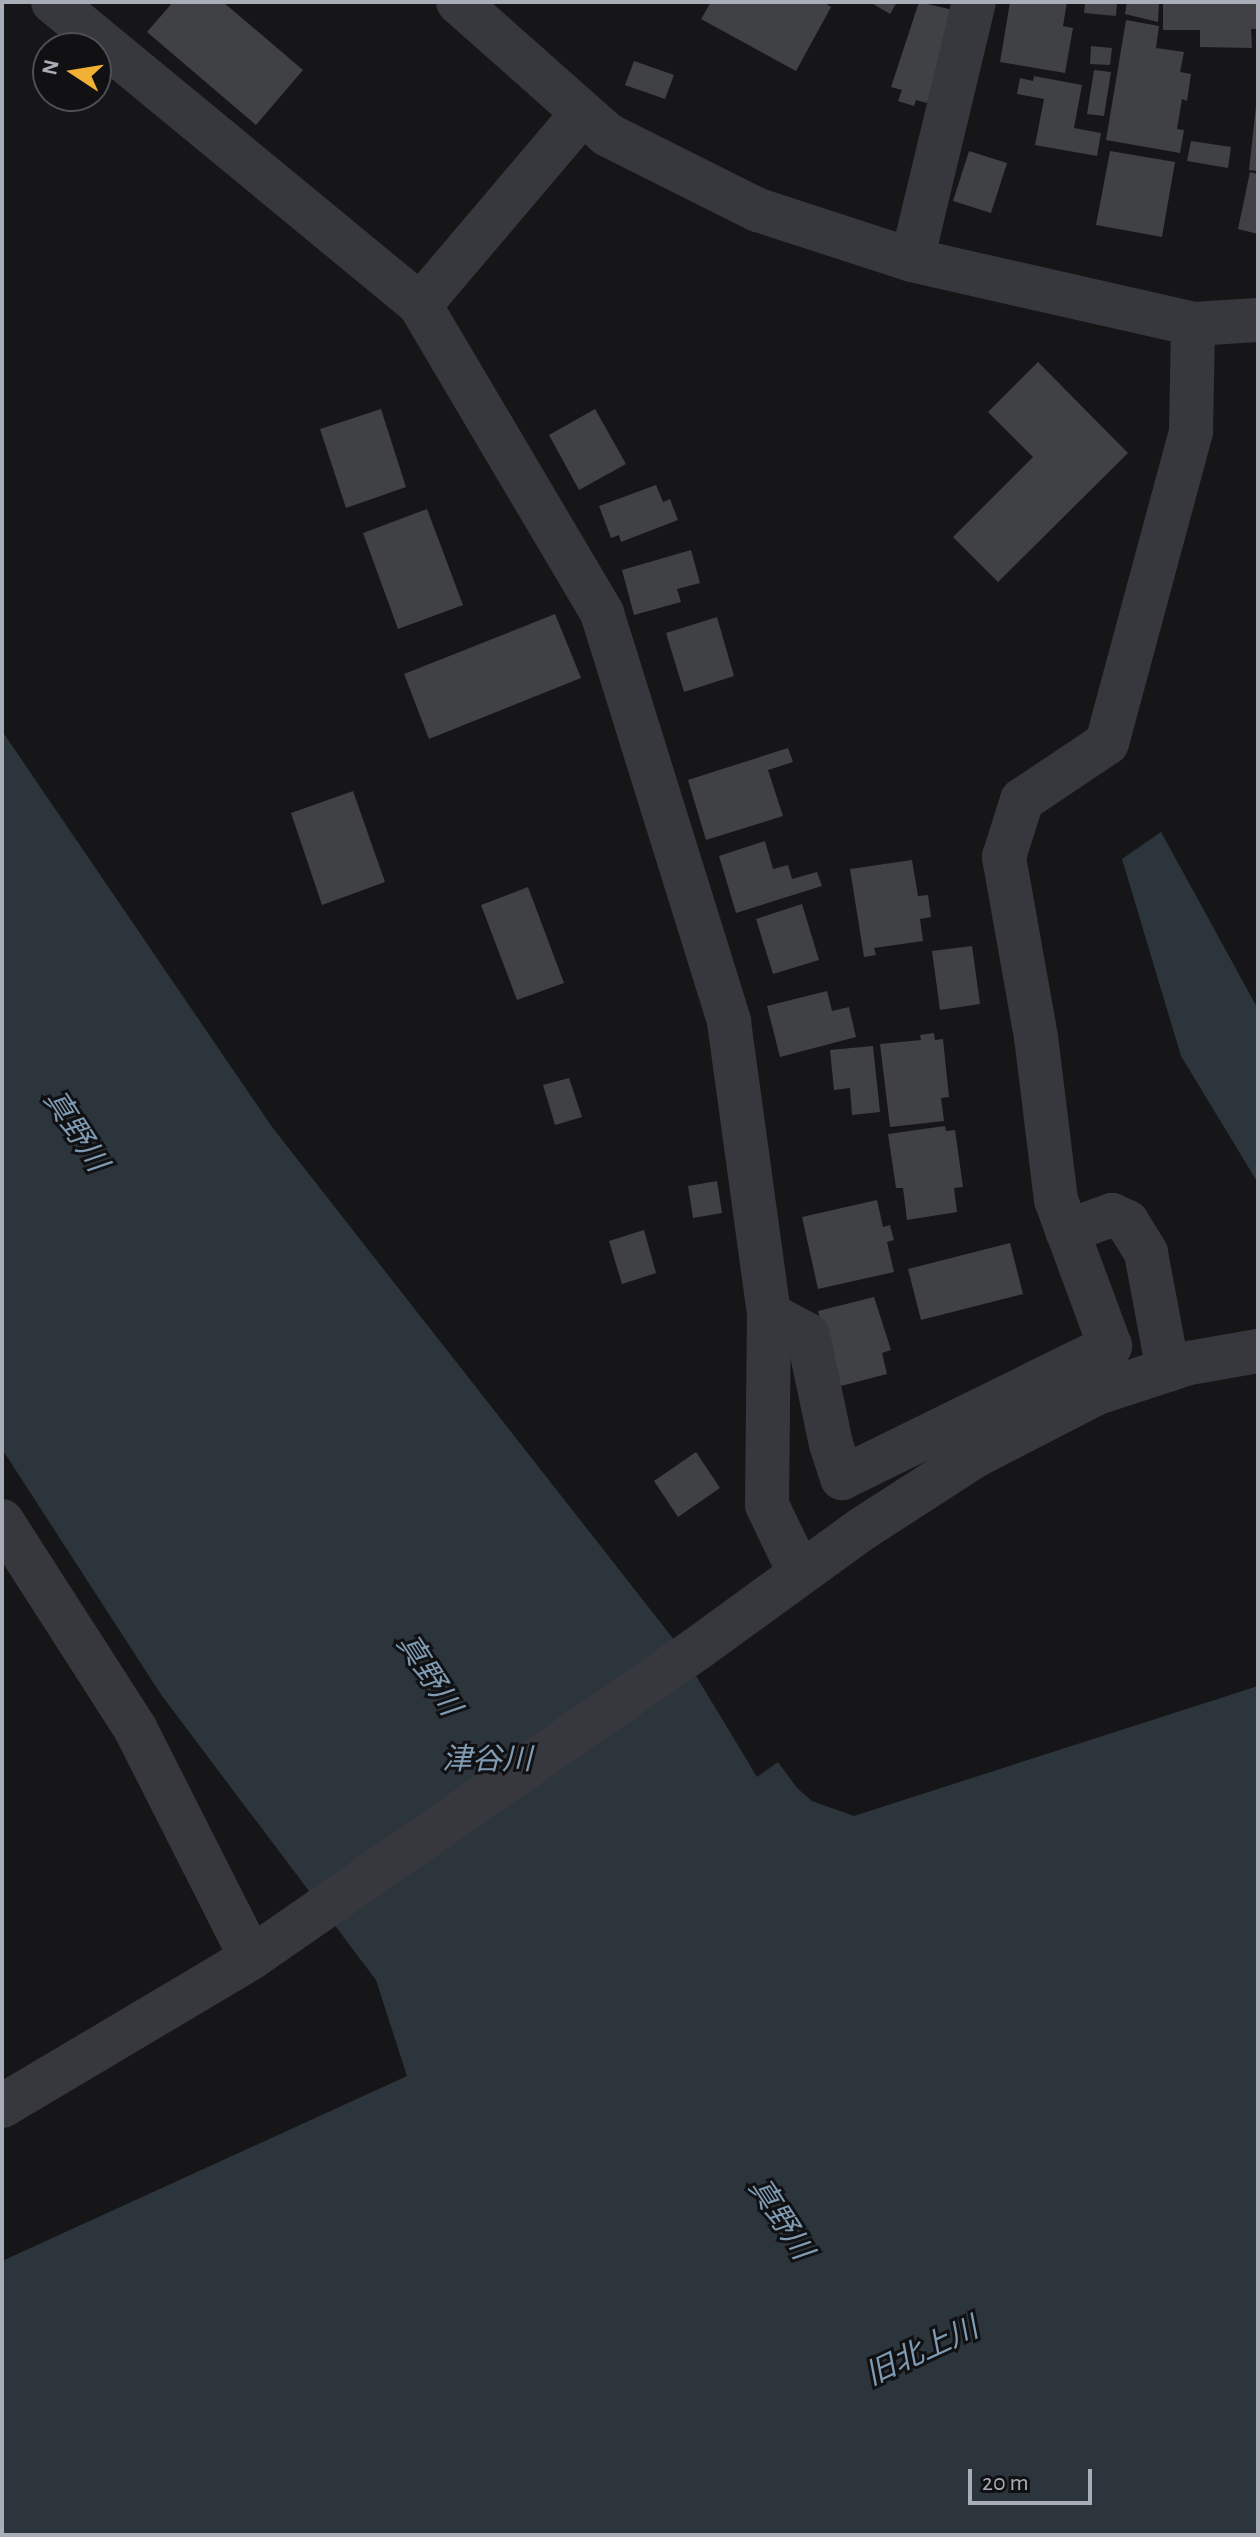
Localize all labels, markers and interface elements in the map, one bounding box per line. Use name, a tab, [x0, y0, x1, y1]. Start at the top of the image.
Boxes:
north arrow	[32, 32, 112, 112]
text: N	[38, 58, 63, 77]
water label: 真野川	[35, 1083, 115, 1179]
water label: 真野川	[388, 1627, 468, 1723]
water label: 津谷川	[442, 1742, 532, 1778]
water label: 真野川	[740, 2171, 820, 2267]
water label: 旧北上川	[860, 2310, 984, 2394]
scale bar	[972, 2453, 1096, 2503]
text: 20 m	[982, 2471, 1029, 2495]

